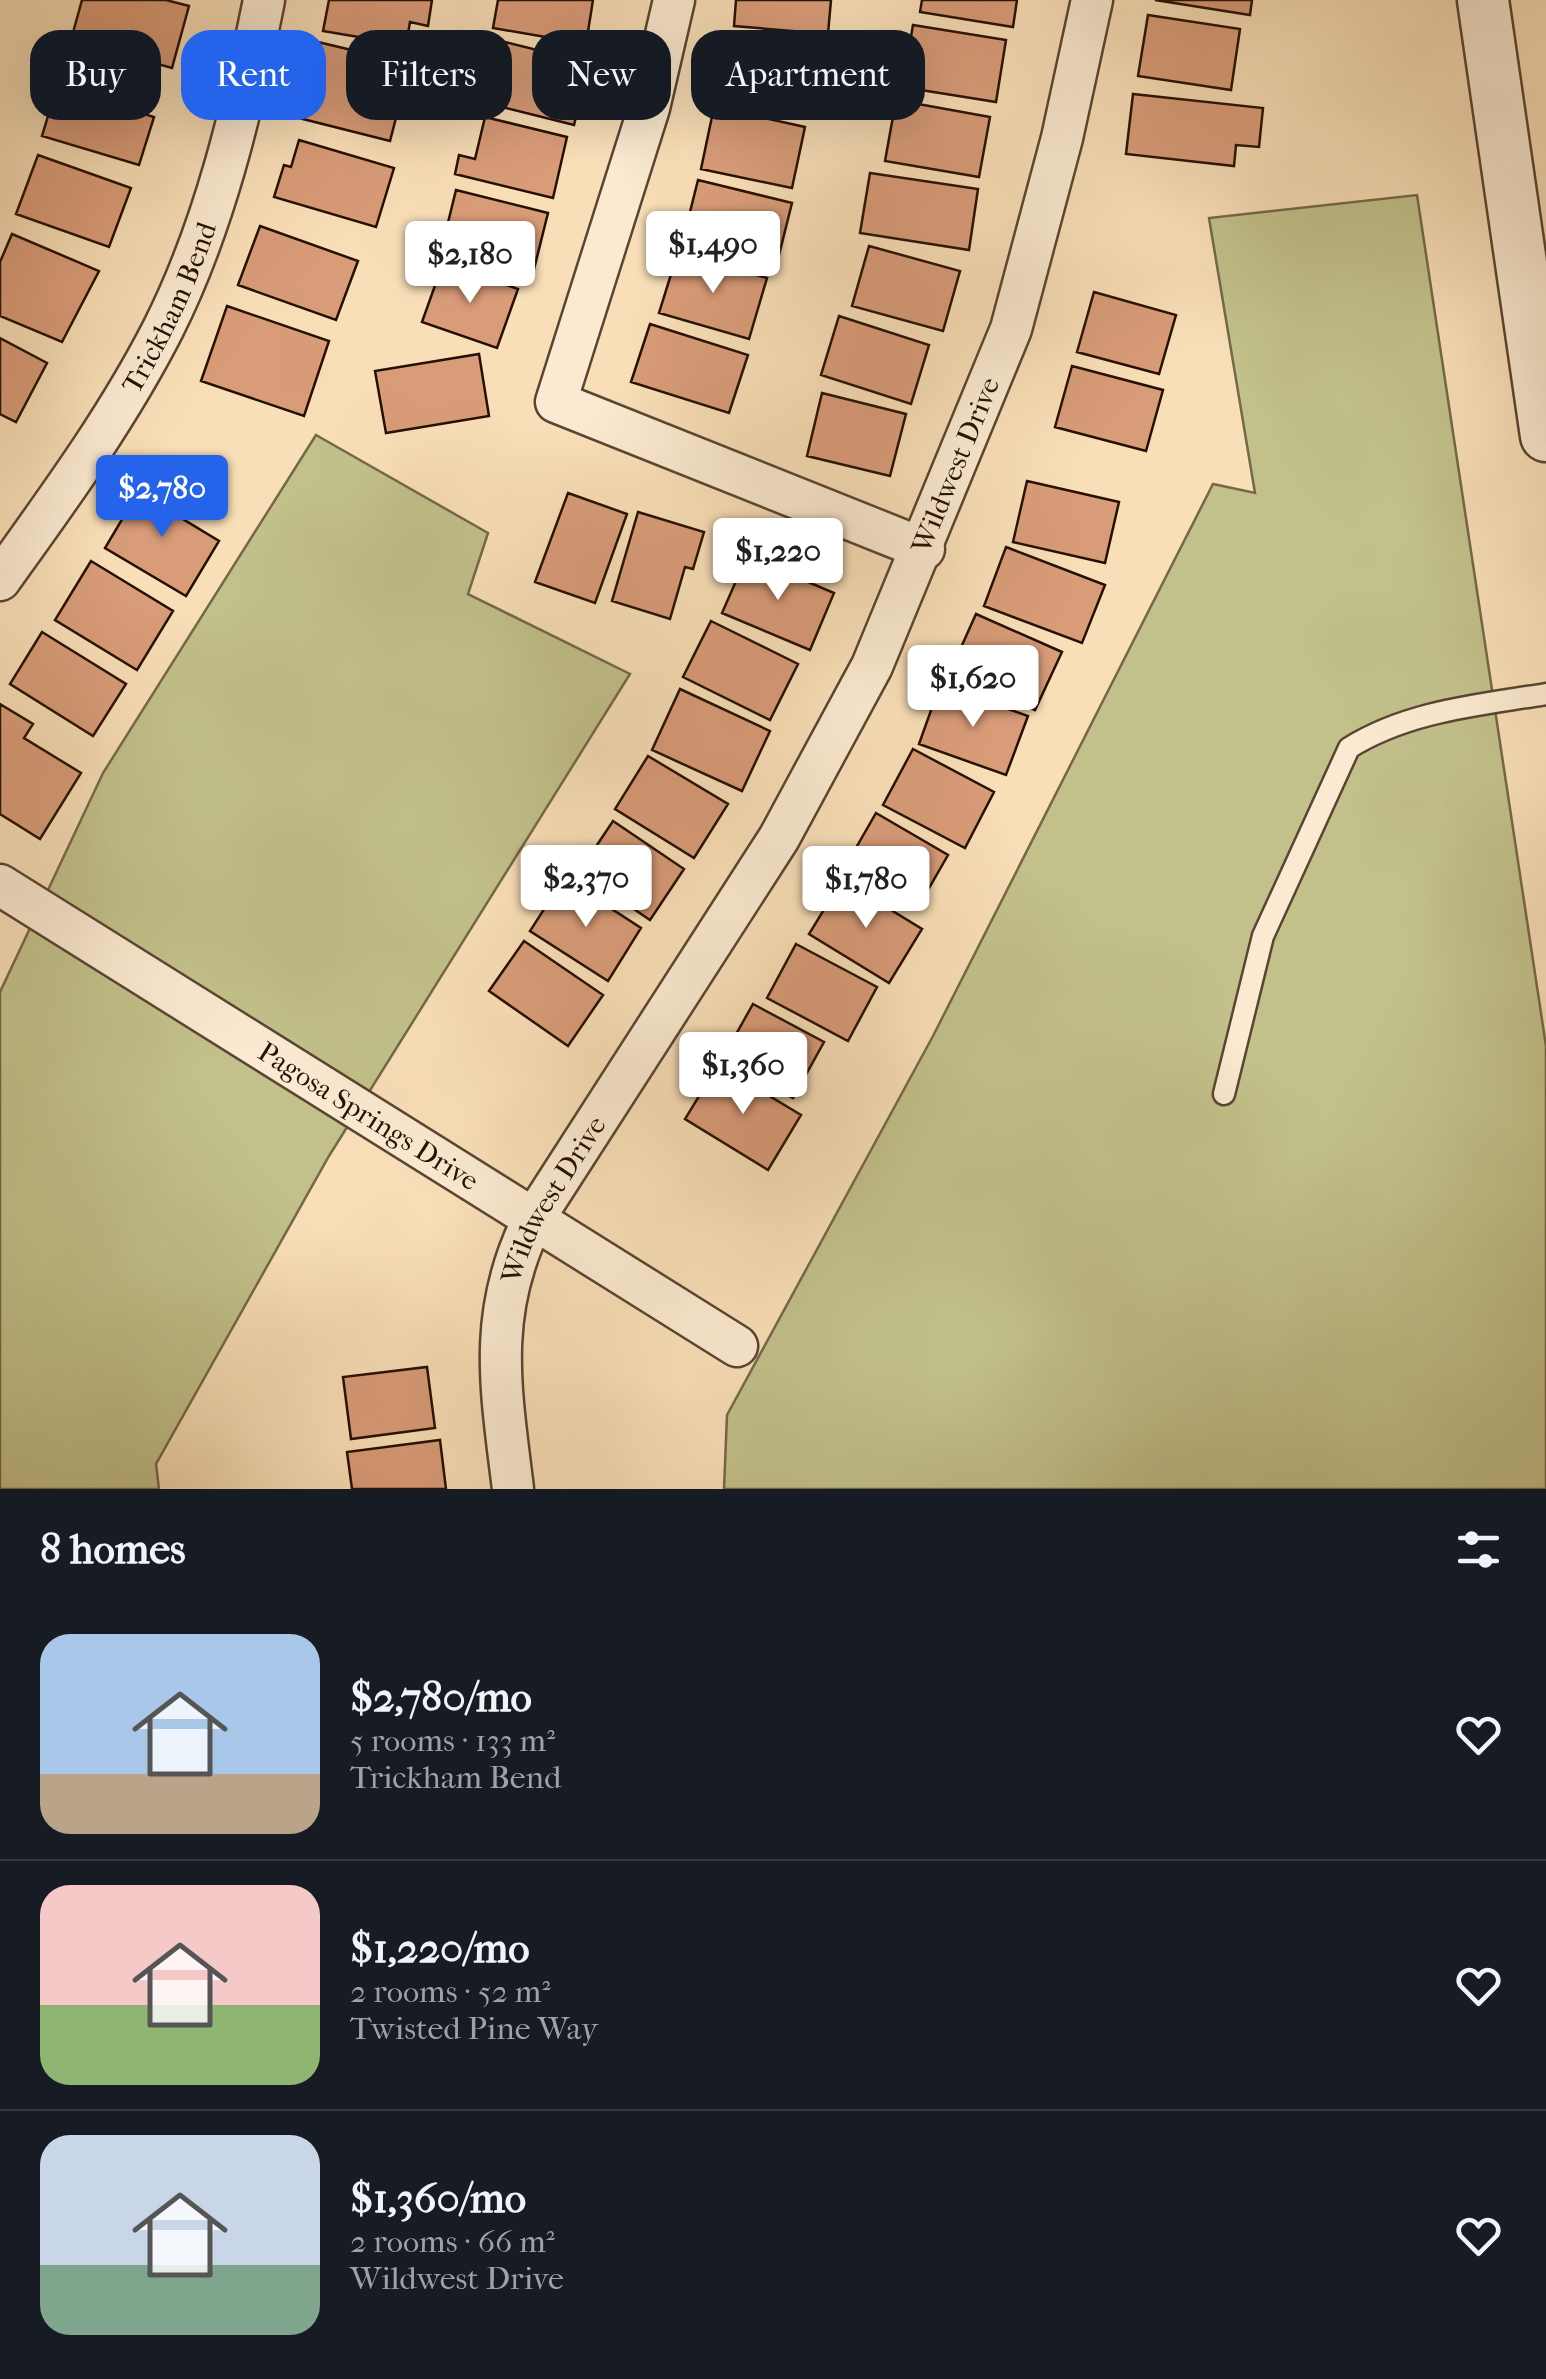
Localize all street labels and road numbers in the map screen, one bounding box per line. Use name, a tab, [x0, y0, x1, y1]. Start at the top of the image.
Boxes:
street label: Trickham Bend	[115, 217, 223, 399]
street label: Wildwest Drive	[904, 372, 1006, 559]
street label: Pagosa Springs Drive	[252, 1034, 485, 1197]
street label: Wildwest Drive	[493, 1109, 612, 1288]

